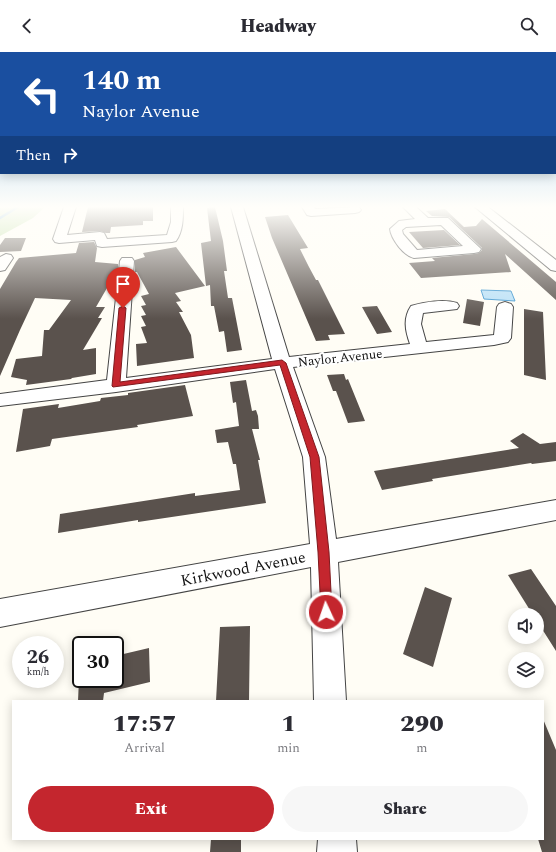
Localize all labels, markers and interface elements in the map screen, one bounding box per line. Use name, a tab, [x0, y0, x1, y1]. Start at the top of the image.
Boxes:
text: Headway	[240, 13, 316, 40]
icon: back	[16, 15, 38, 37]
icon: search	[518, 15, 540, 37]
text: 140 m	[82, 59, 161, 102]
icon: left	[16, 68, 68, 120]
text: Naylor Avenue	[82, 98, 200, 125]
text: Then	[16, 144, 51, 167]
icon: right	[59, 144, 81, 166]
pin	[106, 267, 140, 308]
icon: arrive	[112, 273, 134, 295]
street label: Naylor Avenue	[297, 344, 383, 372]
street label: Kirkwood Avenue	[179, 545, 308, 593]
position arrow	[305, 591, 347, 633]
map controls	[508, 608, 544, 688]
button: sound	[508, 608, 544, 644]
speed limit sign: 30	[72, 636, 124, 688]
text: 26	[27, 642, 49, 672]
button: layers	[508, 652, 544, 688]
text: km/h	[27, 664, 49, 680]
text: 17:57	[112, 706, 177, 742]
text: 1	[281, 706, 296, 742]
text: 290	[400, 706, 444, 742]
text: Arrival	[124, 738, 165, 758]
text: min	[277, 738, 300, 758]
text: m	[416, 738, 428, 758]
button: Exit	[28, 786, 274, 832]
button: Share	[282, 786, 528, 832]

